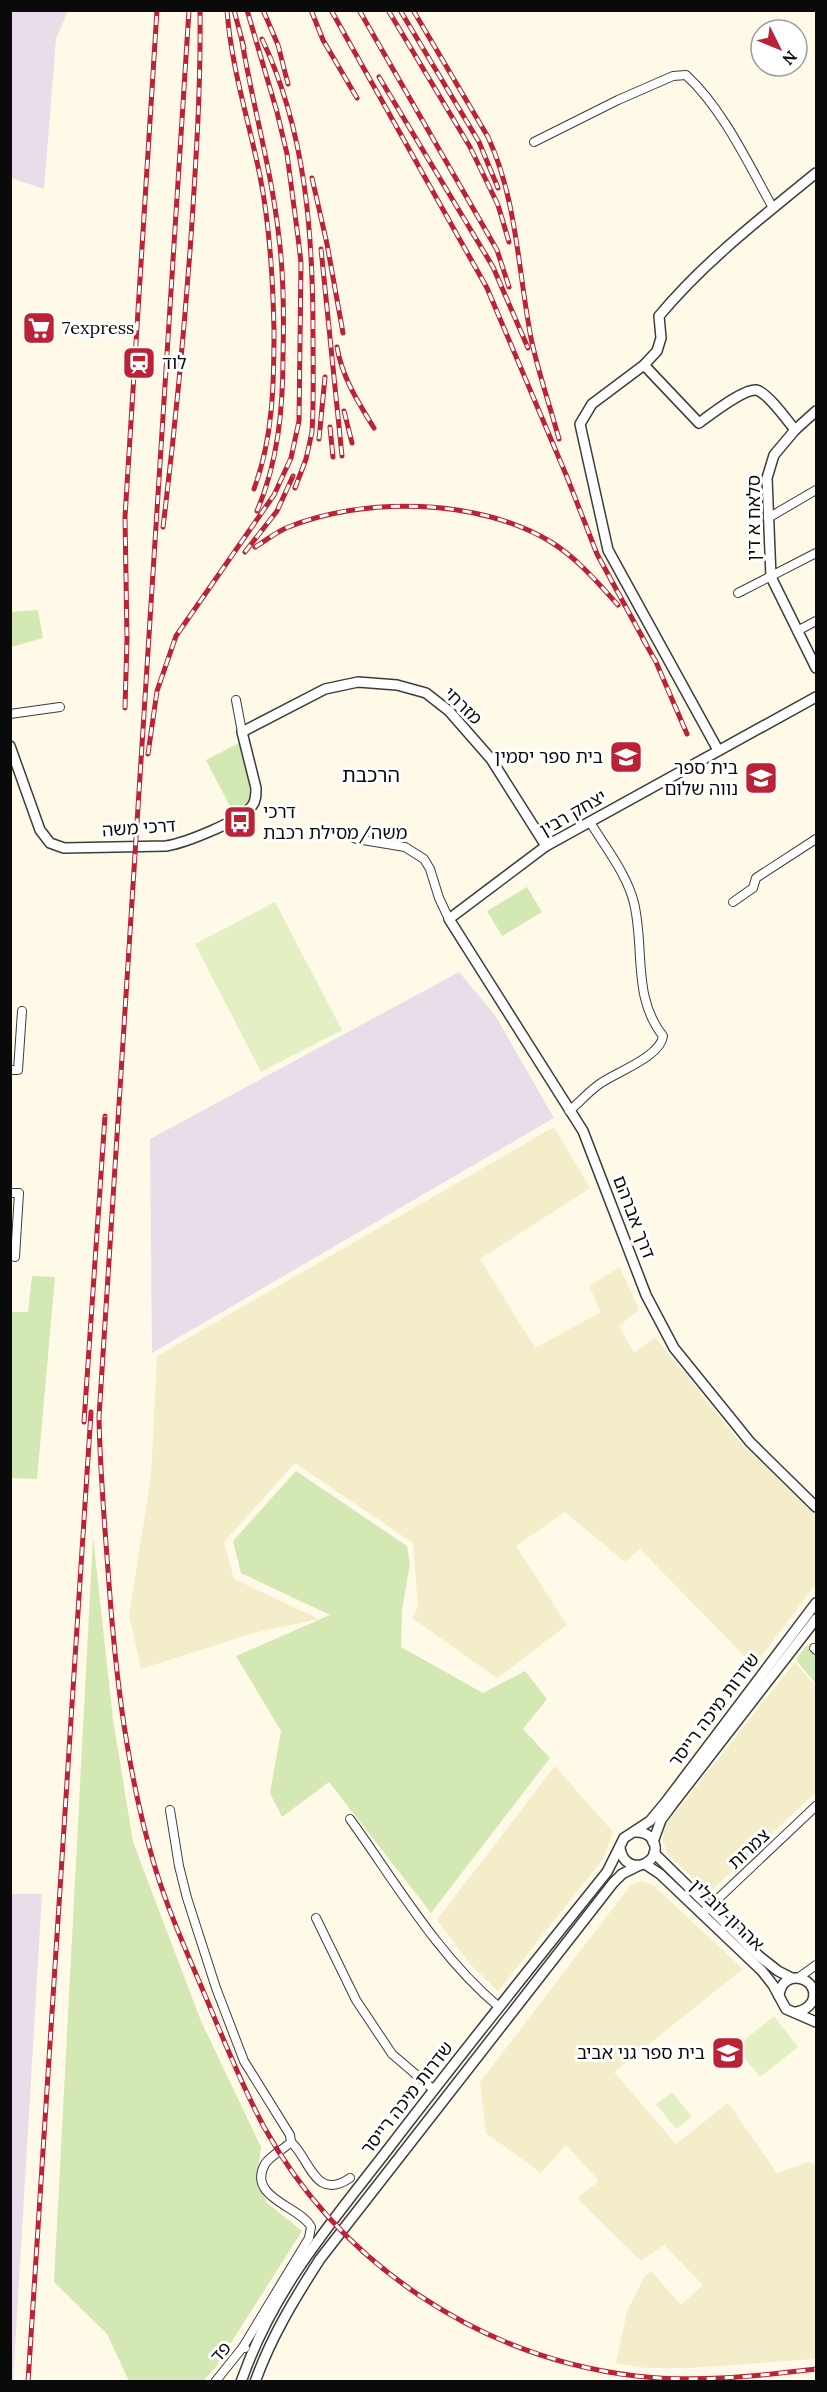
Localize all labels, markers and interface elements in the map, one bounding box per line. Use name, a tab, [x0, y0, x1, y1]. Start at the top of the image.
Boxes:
north arrow	[749, 18, 809, 78]
text: N	[778, 47, 802, 70]
supermarket icon: 7express	[21, 310, 57, 346]
place label: 7express	[62, 316, 134, 339]
station icon: לוד	[121, 345, 157, 381]
place label: לוד	[162, 351, 187, 374]
street label: סלאח א דין	[742, 475, 765, 561]
street label: מזרחי	[439, 682, 487, 729]
school or university icon: בית ספר יסמין	[608, 739, 644, 775]
place label: בית ספר יסמין	[495, 745, 603, 768]
place label: בית ספר נווה שלום	[664, 756, 738, 800]
school or university icon: בית ספר נווה שלום	[743, 760, 779, 796]
district label: הרכבת	[342, 762, 400, 787]
street label: יצחק רבין	[535, 784, 610, 841]
place label: דרכי משה/מסילת רכבת	[263, 800, 408, 844]
bus stop icon: דרכי משה/מסילת רכבת	[222, 804, 258, 840]
street label: דרכי משה	[101, 813, 177, 842]
street label: דרך אברהם	[608, 1172, 661, 1262]
street label: שדרות מיכה רייסר	[663, 1648, 764, 1771]
street label: צמרות	[723, 1823, 774, 1874]
street label: אהרון לובלין	[686, 1874, 769, 1955]
school or university icon: בית ספר גני אביב	[710, 2035, 746, 2071]
street label: שדרות מיכה רייסר	[355, 2037, 458, 2159]
place label: בית ספר גני אביב	[577, 2041, 705, 2064]
street label: פד	[205, 2336, 236, 2367]

